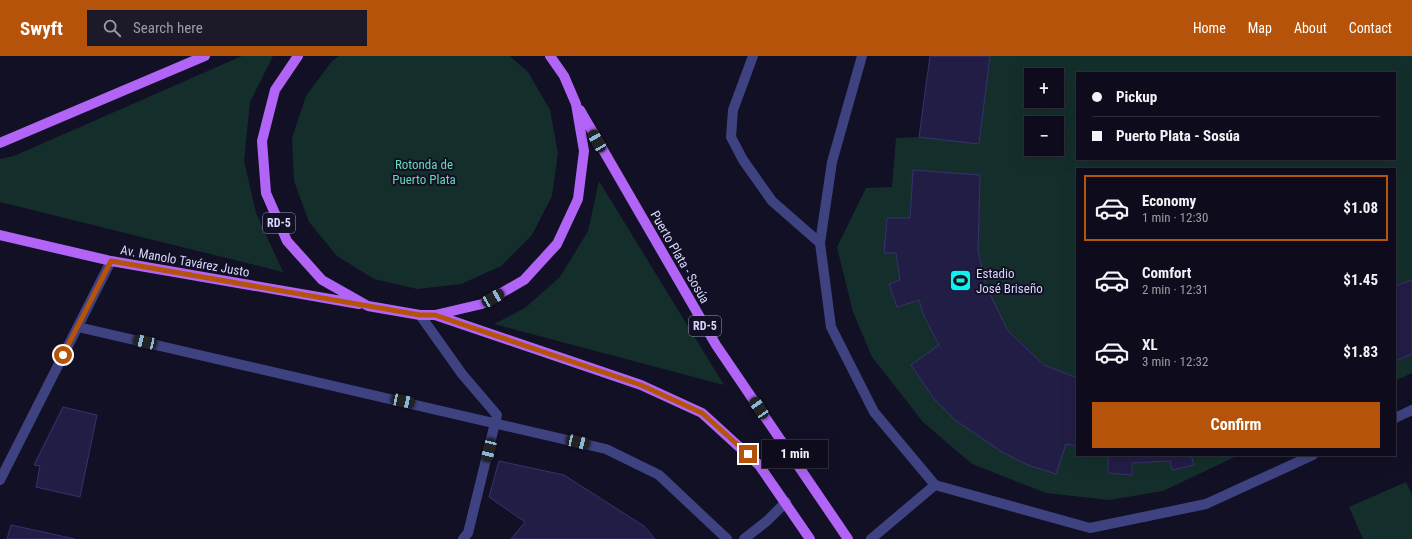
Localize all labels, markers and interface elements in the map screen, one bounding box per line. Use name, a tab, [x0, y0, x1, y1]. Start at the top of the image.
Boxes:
search box	[87, 10, 367, 46]
text: Swyft	[20, 17, 63, 40]
icon: search	[101, 17, 123, 39]
text: Search here	[133, 19, 203, 37]
text: Home	[1193, 20, 1226, 36]
text: Map	[1248, 20, 1272, 36]
text: About	[1294, 20, 1327, 36]
text: Contact	[1349, 20, 1392, 36]
map controls	[1024, 68, 1064, 156]
button: +	[1024, 68, 1064, 108]
text: Pickup	[1116, 88, 1157, 106]
button: −	[1024, 116, 1064, 156]
text: Puerto Plata - Sosúa	[1116, 127, 1240, 145]
car	[586, 128, 608, 154]
park label: Rotonda de Puerto Plata	[392, 157, 456, 187]
icon: car	[1094, 190, 1130, 226]
text: Economy	[1142, 192, 1196, 210]
text: $1.08	[1343, 199, 1378, 217]
street label: Puerto Plata - Sosúa	[647, 208, 713, 306]
text: 1 min · 12:30	[1142, 210, 1208, 225]
road number: RD-5	[263, 213, 295, 233]
street label: Av. Manolo Tavárez Justo	[119, 242, 251, 280]
icon: car	[1094, 262, 1130, 298]
text: Comfort	[1142, 264, 1191, 282]
place label: Estadio José Briseño	[976, 266, 1043, 296]
sports icon: Estadio José Briseño	[948, 267, 974, 293]
text: $1.45	[1343, 271, 1378, 289]
text: 2 min · 12:31	[1142, 282, 1208, 297]
car	[480, 287, 506, 309]
road number: RD-5	[689, 316, 721, 336]
car	[132, 333, 158, 351]
icon: car	[1094, 334, 1130, 370]
text: XL	[1142, 336, 1158, 354]
text: $1.83	[1343, 343, 1378, 361]
route start	[54, 346, 72, 364]
text: 3 min · 12:32	[1142, 354, 1208, 369]
car	[390, 393, 416, 409]
car	[747, 395, 771, 421]
button: Confirm	[1092, 402, 1380, 448]
car	[565, 433, 591, 451]
car	[480, 437, 498, 463]
callout: 1 min	[762, 440, 828, 468]
route end	[739, 445, 757, 463]
text: 1 min	[781, 446, 809, 461]

